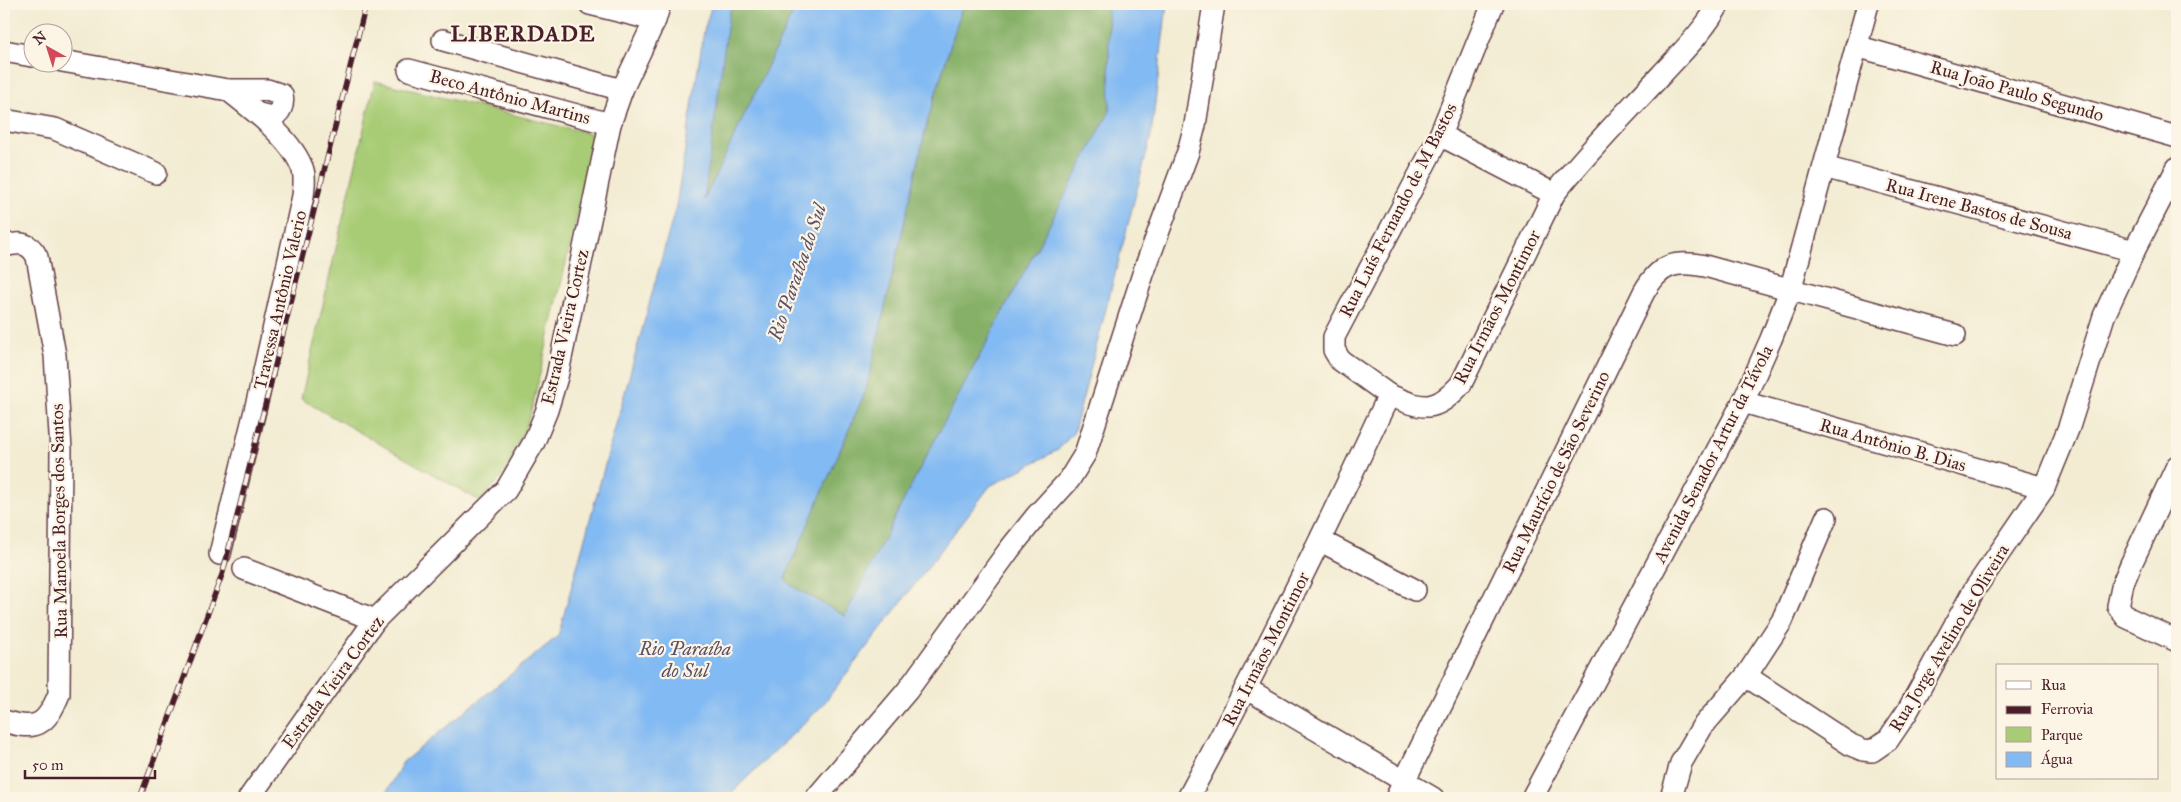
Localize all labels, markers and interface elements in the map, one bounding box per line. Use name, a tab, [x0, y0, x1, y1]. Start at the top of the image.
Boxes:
district label: LIBERDADE	[451, 20, 595, 47]
north arrow	[22, 22, 72, 72]
text: N	[30, 28, 50, 49]
street label: Rua João Paulo Segundo	[1927, 56, 2106, 127]
street label: Beco Antônio Martins	[427, 65, 593, 129]
street label: Rua Luís Fernando de M Bastos	[1334, 99, 1462, 321]
street label: Rua Irene Bastos de Sousa	[1883, 173, 2075, 245]
water label: Rio Paraíba do Sul	[763, 199, 832, 344]
street label: Travessa Antônio Valerio	[249, 208, 311, 392]
street label: Rua Irmãos Montimor	[1449, 226, 1545, 388]
street label: Estrada Vieira Cortez	[536, 247, 594, 407]
street label: Avenida Senador Artur da Távola	[1648, 341, 1778, 567]
street label: Rua Maurício de São Severino	[1497, 367, 1615, 577]
street label: Rua Manoela Borges dos Santos	[46, 403, 73, 639]
street label: Rua Antônio B. Dias	[1817, 414, 1969, 476]
street label: Rua Jorge Avelino de Oliveira	[1884, 540, 2015, 736]
street label: Rua Irmãos Montimor	[1218, 568, 1314, 730]
street label: Estrada Vieira Cortez	[277, 611, 389, 753]
water label: Rio Paraíba do Sul	[638, 637, 731, 682]
legend	[1996, 664, 2158, 780]
text: Rua	[2041, 676, 2066, 694]
text: Ferrovia	[2041, 700, 2094, 718]
text: Parque	[2041, 726, 2083, 745]
scale bar	[25, 747, 155, 779]
text: Água	[2040, 749, 2073, 768]
text: 50 m	[32, 756, 64, 774]

